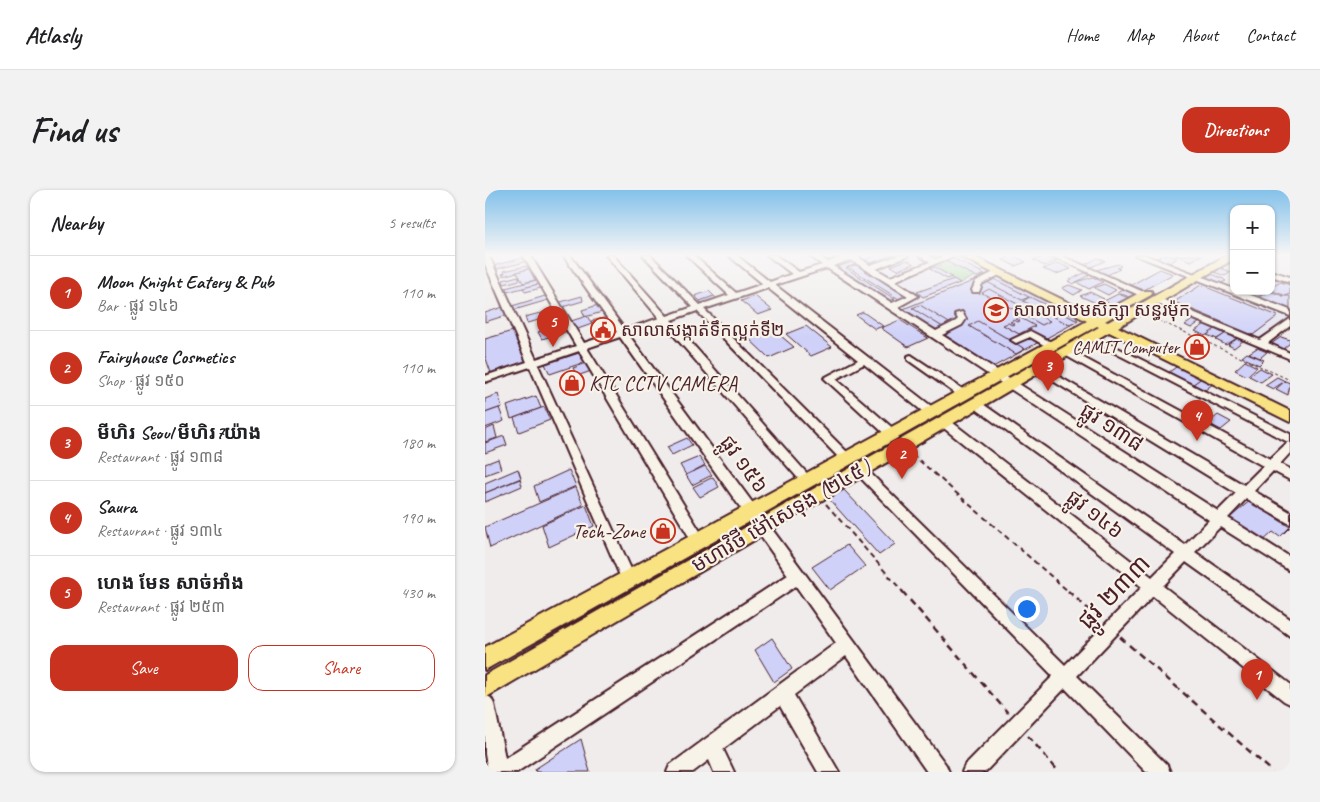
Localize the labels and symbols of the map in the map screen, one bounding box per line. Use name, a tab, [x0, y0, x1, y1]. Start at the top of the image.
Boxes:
school or university icon: សាលាបឋមសិក្សា សន្ធរម៉ុក	[983, 297, 1009, 323]
place label: សាលាបឋមសិក្សា សន្ធរម៉ុក	[1013, 299, 1190, 322]
pin: 5	[537, 306, 569, 347]
public building icon: សាលាសង្កាត់ទឹកល្អក់ទី២	[590, 317, 616, 343]
place label: សាលាសង្កាត់ទឹកល្អក់ទី២	[621, 319, 784, 341]
shop icon: CAMIT Computer	[1184, 334, 1210, 360]
place label: CAMIT Computer	[1072, 336, 1182, 358]
pin: 3	[1032, 350, 1064, 391]
shop icon: KTC CCTV CAMERA	[559, 370, 585, 396]
place label: KTC CCTV CAMERA	[589, 370, 738, 396]
street label: ផ្លូវ ១៣៨	[1072, 397, 1148, 462]
pin: 4	[1181, 400, 1213, 441]
street label: ផ្លូវ ១៥៦	[709, 430, 774, 502]
pin: 2	[886, 438, 918, 479]
street label: មហាវិថី ម៉ៅសេទុង (២៤៥)	[687, 454, 876, 578]
street label: ផ្លូវ ១៤៦	[1057, 484, 1129, 549]
place label: Tech-Zone	[573, 518, 646, 544]
shop icon: Tech-Zone	[650, 518, 676, 544]
street label: ផ្លូវ ២៣៣	[1071, 548, 1162, 641]
your location	[1014, 596, 1040, 622]
pin: 1	[1241, 659, 1273, 700]

